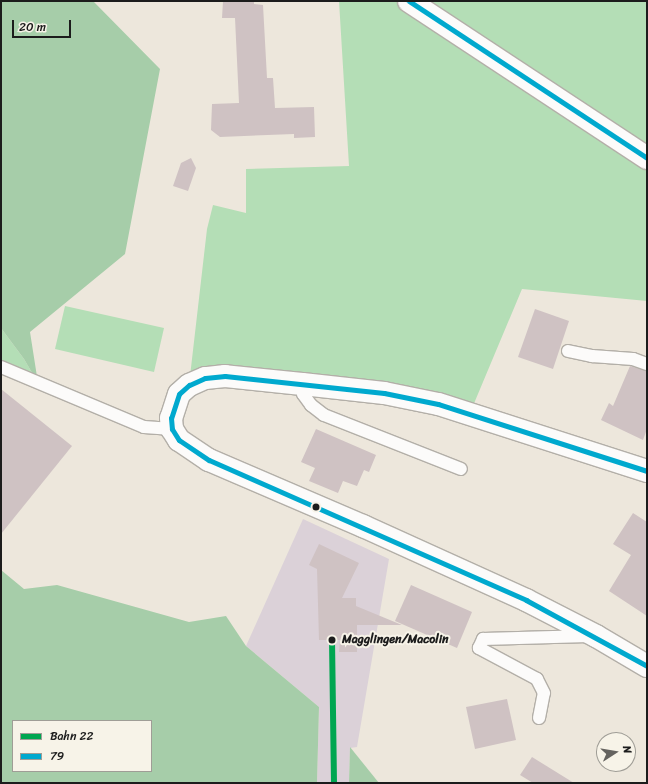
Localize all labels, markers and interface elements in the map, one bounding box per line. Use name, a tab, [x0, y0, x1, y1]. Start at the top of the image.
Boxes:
scale bar	[14, 12, 73, 38]
text: 20 m	[19, 16, 46, 38]
unlabelled marker	[311, 502, 321, 512]
marker: Magglingen/Macolin	[325, 633, 339, 647]
place label: Magglingen/Macolin	[342, 633, 449, 647]
legend	[12, 720, 152, 772]
text: Bahn 22	[50, 725, 93, 747]
north arrow	[596, 732, 636, 772]
text: N	[617, 744, 637, 755]
text: 79	[50, 745, 64, 767]

